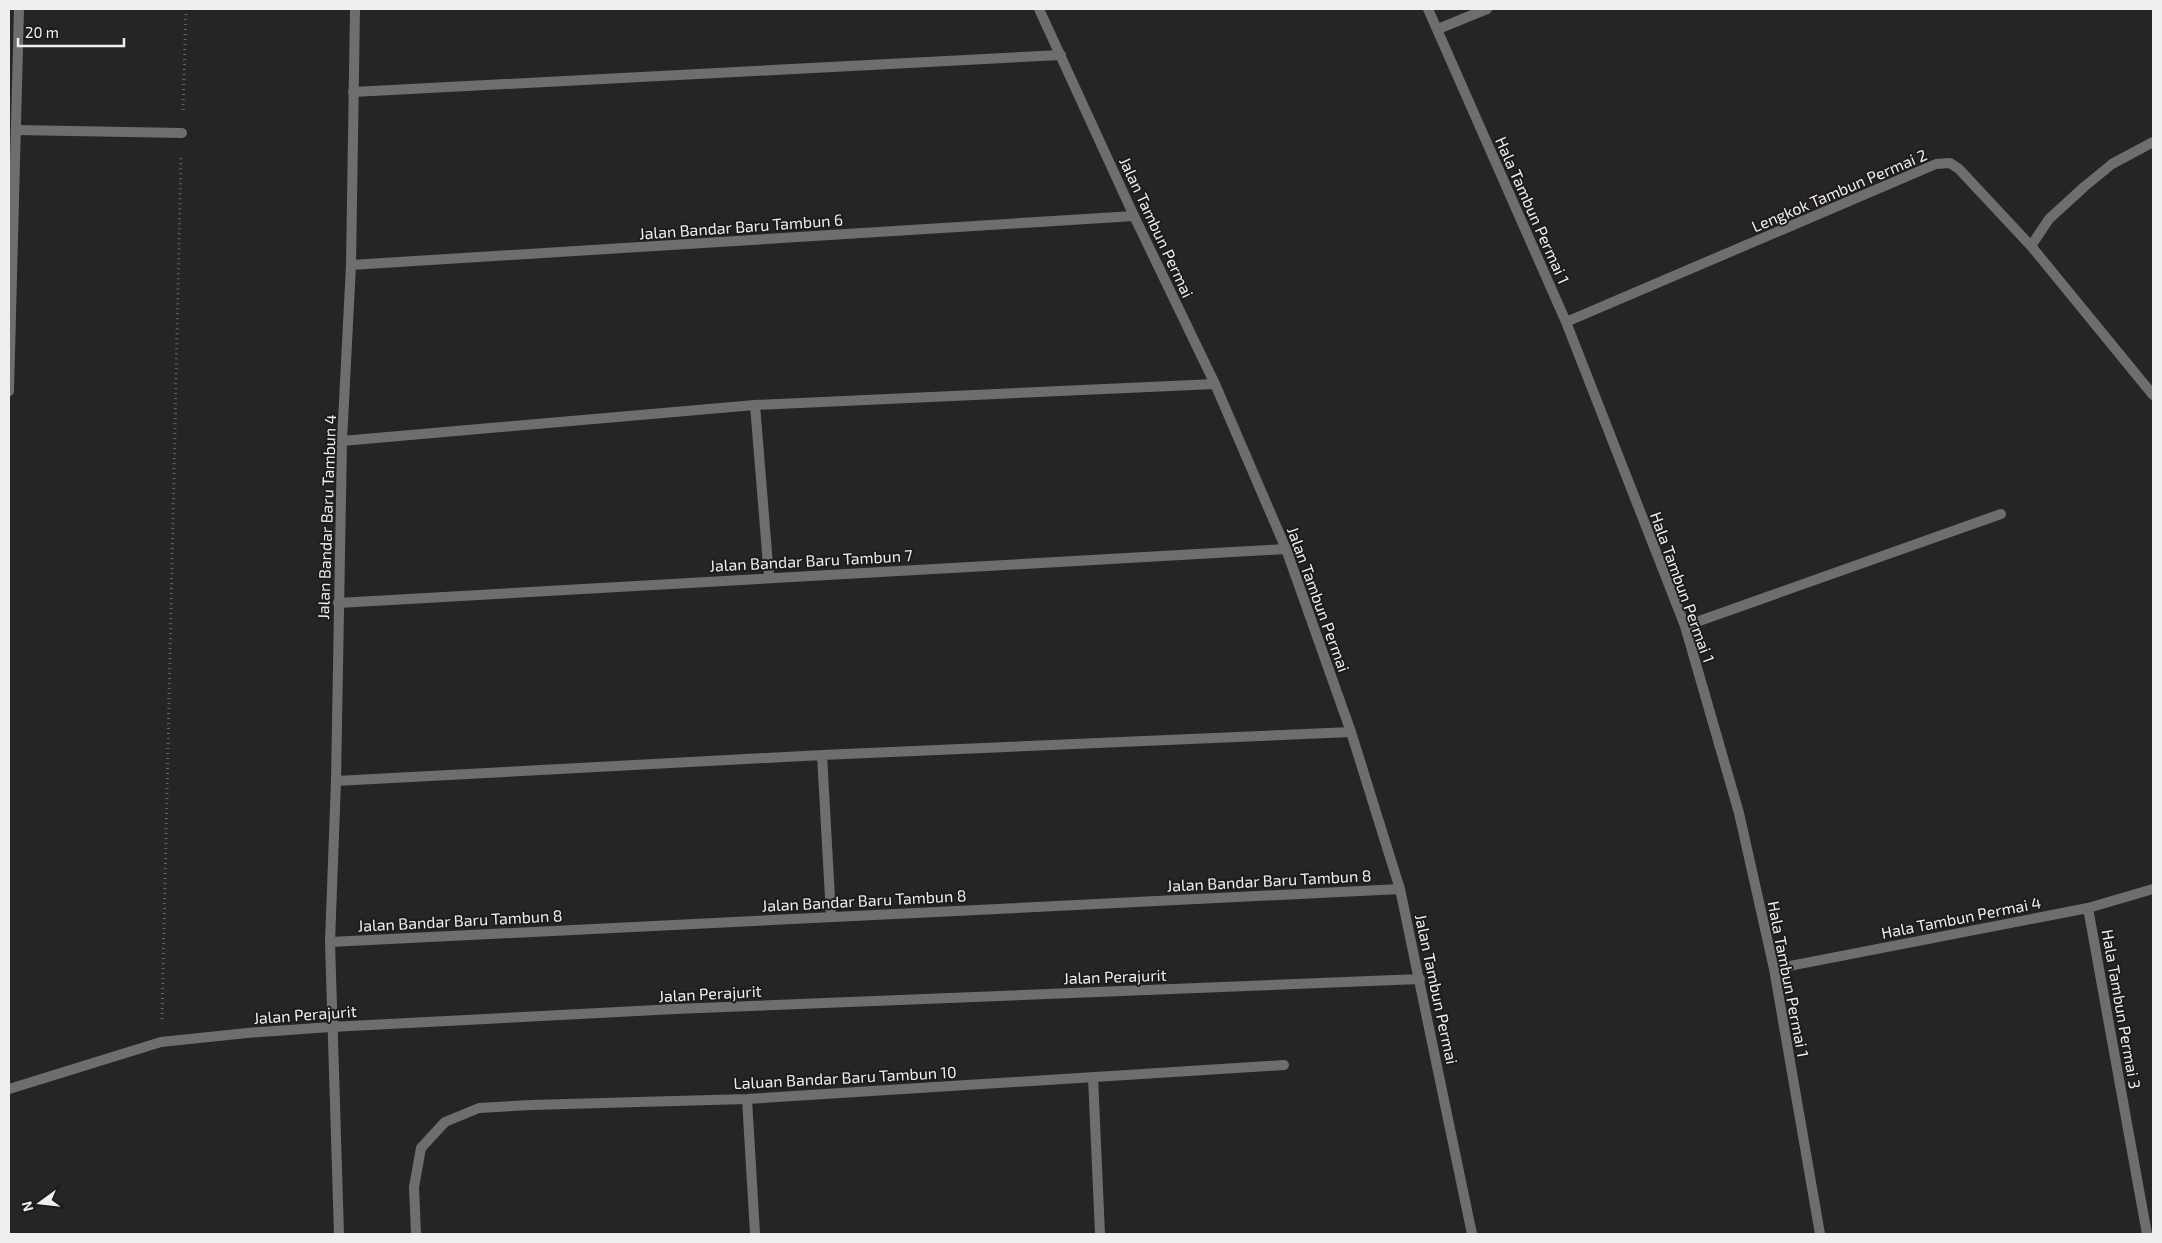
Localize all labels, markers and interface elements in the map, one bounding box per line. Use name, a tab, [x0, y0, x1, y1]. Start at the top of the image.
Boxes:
scale bar	[18, 15, 124, 47]
text: 20 m	[25, 23, 59, 41]
street label: Hala Tambun Permai 1	[1492, 134, 1574, 286]
street label: Lengkok Tambun Permai 2	[1749, 144, 1930, 236]
street label: Jalan Tambun Permai	[1116, 154, 1198, 300]
street label: Jalan Bandar Baru Tambun 6	[638, 209, 844, 243]
street label: Jalan Bandar Baru Tambun 4	[313, 414, 339, 620]
street label: Hala Tambun Permai 1	[1647, 509, 1719, 665]
street label: Jalan Tambun Permai	[1284, 524, 1354, 674]
street label: Jalan Bandar Baru Tambun 7	[709, 545, 913, 575]
street label: Jalan Bandar Baru Tambun 8	[1166, 865, 1372, 895]
street label: Jalan Bandar Baru Tambun 8	[761, 885, 967, 915]
street label: Hala Tambun Permai 4	[1879, 892, 2043, 942]
street label: Hala Tambun Permai 1	[1765, 899, 1813, 1059]
street label: Jalan Bandar Baru Tambun 8	[357, 905, 563, 935]
street label: Jalan Tambun Permai	[1412, 912, 1462, 1066]
street label: Hala Tambun Permai 3	[2099, 928, 2145, 1090]
street label: Jalan Perajurit	[1063, 965, 1167, 988]
street label: Jalan Perajurit	[658, 981, 762, 1006]
street label: Jalan Perajurit	[253, 1001, 357, 1028]
street label: Laluan Bandar Baru Tambun 10	[733, 1062, 957, 1092]
north arrow	[15, 1178, 65, 1228]
text: N	[17, 1199, 36, 1214]

